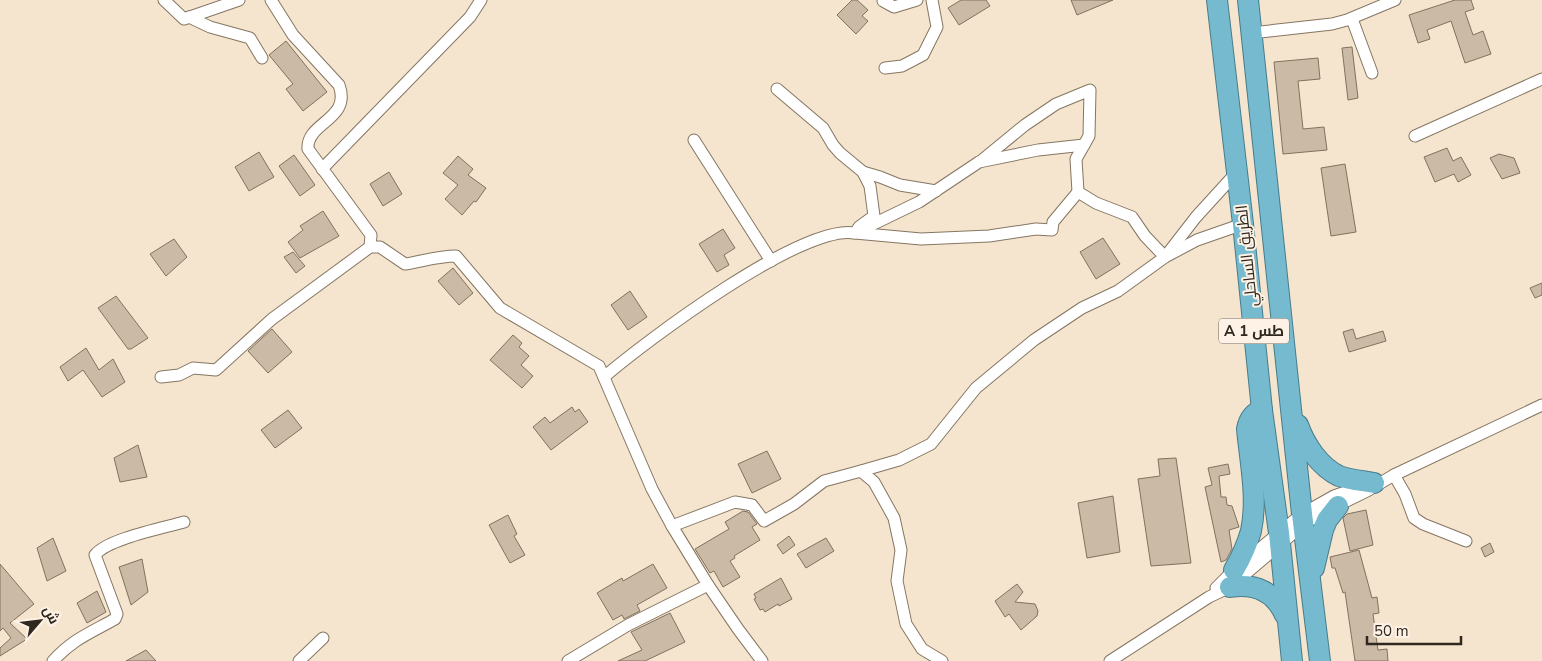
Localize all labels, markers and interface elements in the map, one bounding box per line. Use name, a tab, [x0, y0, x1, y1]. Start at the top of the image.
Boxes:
street label: الطريق الساحلي	[1231, 204, 1265, 308]
road number: A 1 طس	[1219, 318, 1289, 344]
north arrow	[15, 596, 65, 646]
text: ش	[38, 603, 64, 628]
scale bar	[1367, 614, 1461, 646]
text: 50 m	[1374, 621, 1409, 641]

